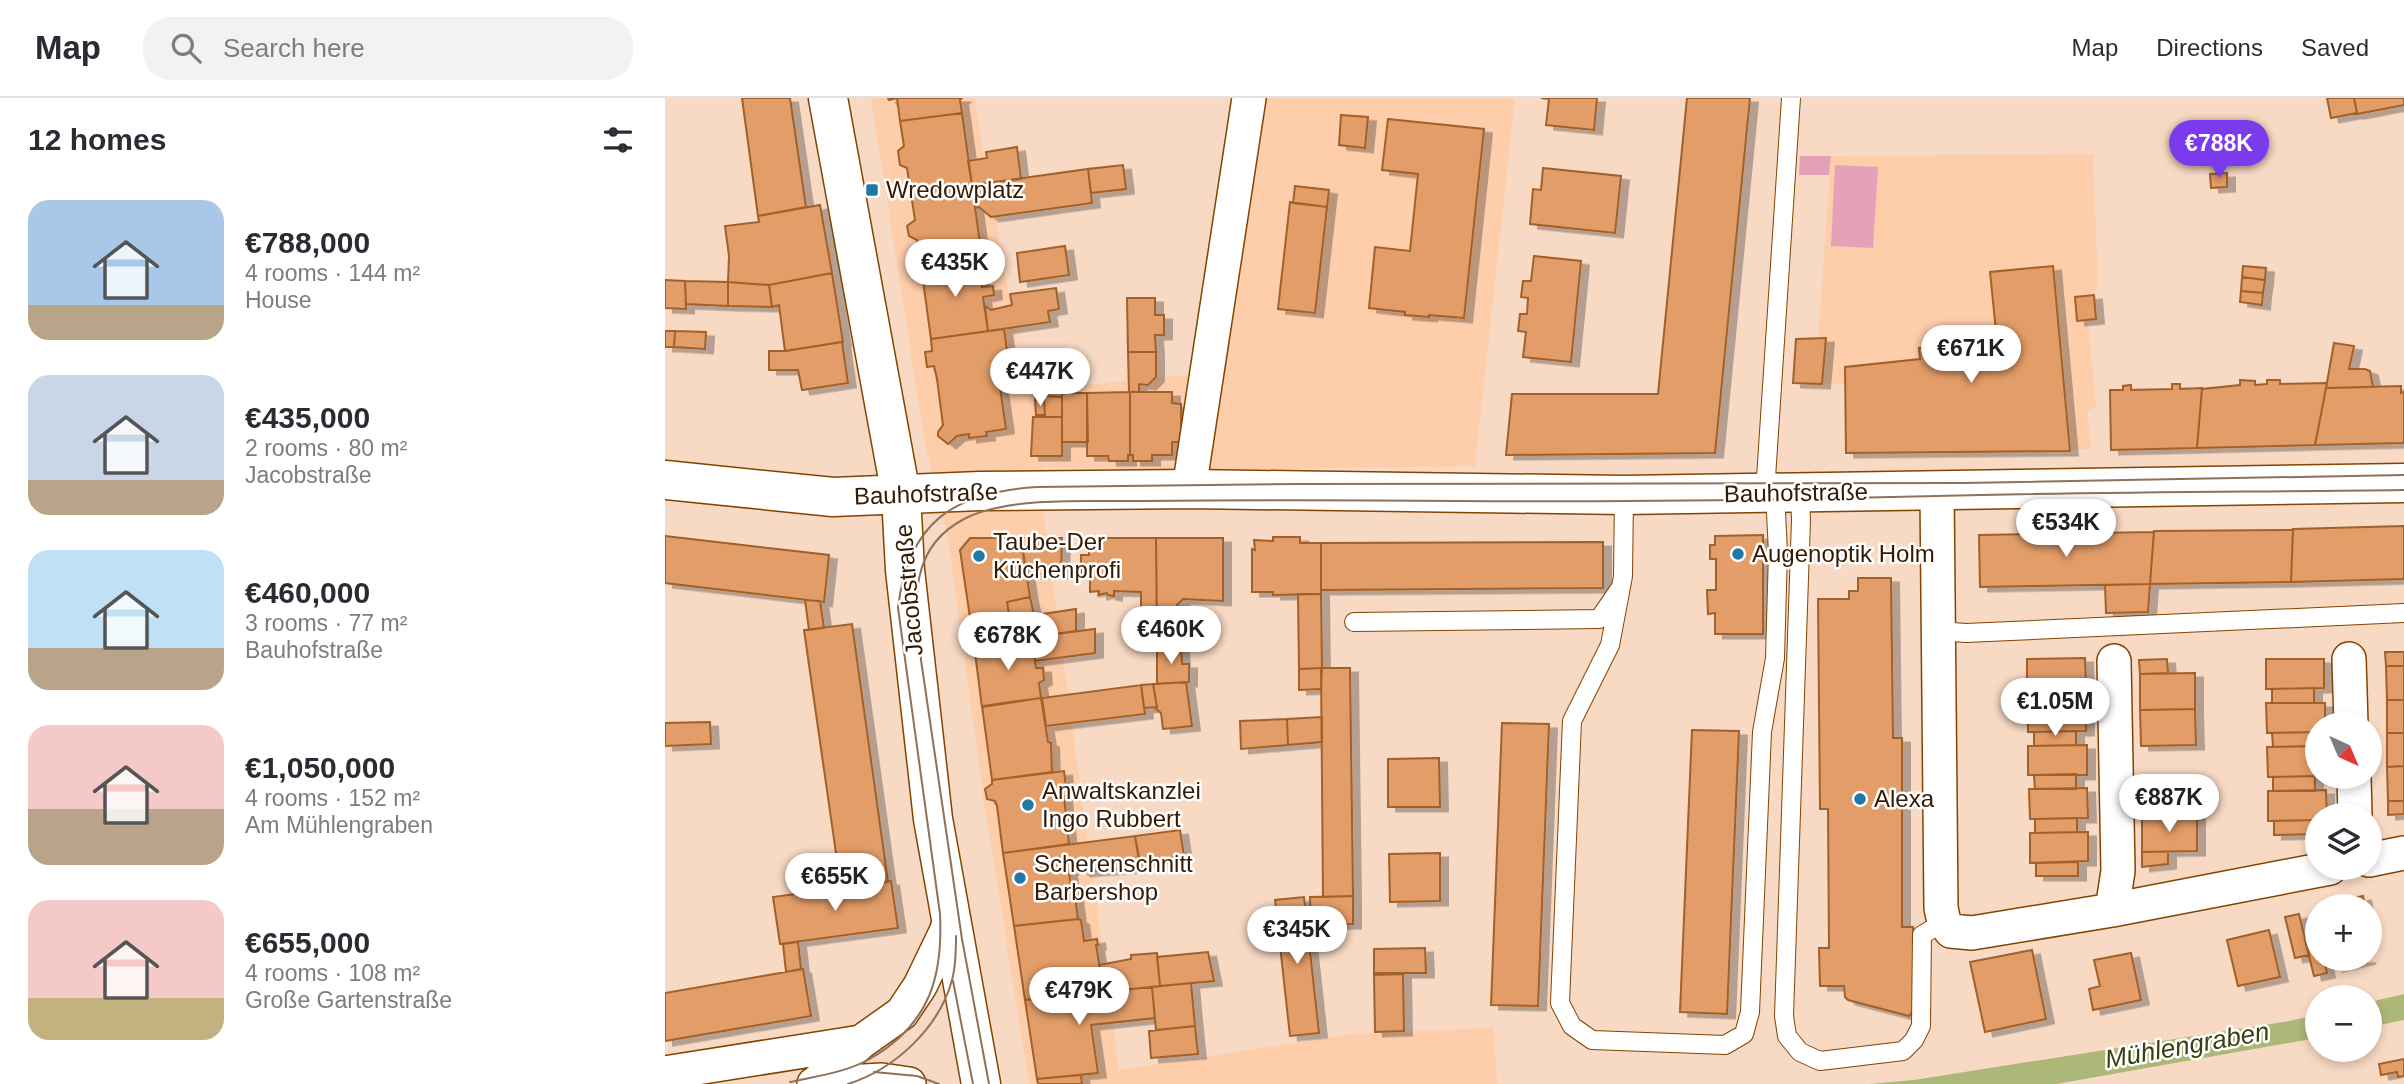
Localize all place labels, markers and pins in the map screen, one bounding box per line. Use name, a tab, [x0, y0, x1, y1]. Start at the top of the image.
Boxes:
pin: €788K	[2170, 120, 2268, 180]
place label: Wredowplatz	[886, 176, 1024, 203]
marker: Wredowplatz	[864, 182, 880, 198]
pin: €435K	[906, 240, 1004, 299]
pin: €671K	[1922, 326, 2020, 385]
pin: €447K	[991, 348, 1089, 408]
pin: €534K	[2017, 500, 2115, 559]
place label: Taube-Der Küchenprofi	[993, 528, 1121, 583]
place label: Augenoptik Holm	[1752, 540, 1935, 567]
marker: Augenoptik Holm	[1730, 546, 1746, 562]
marker: Taube-Der Küchenprofi	[971, 548, 987, 564]
pin: €460K	[1122, 606, 1220, 666]
pin: €678K	[959, 612, 1057, 672]
pin: €1.05M	[1998, 678, 2112, 738]
pin: €887K	[2120, 774, 2218, 834]
place label: Anwaltskanzlei Ingo Rubbert	[1042, 777, 1201, 832]
place label: Alexa	[1874, 785, 1935, 812]
marker: Alexa	[1852, 791, 1868, 807]
marker: Anwaltskanzlei Ingo Rubbert	[1020, 797, 1036, 813]
place label: Scherenschnitt Barbershop	[1034, 850, 1193, 905]
pin: €655K	[786, 854, 884, 913]
marker: Scherenschnitt Barbershop	[1012, 870, 1028, 886]
pin: €345K	[1248, 906, 1346, 966]
pin: €479K	[1030, 968, 1128, 1027]

